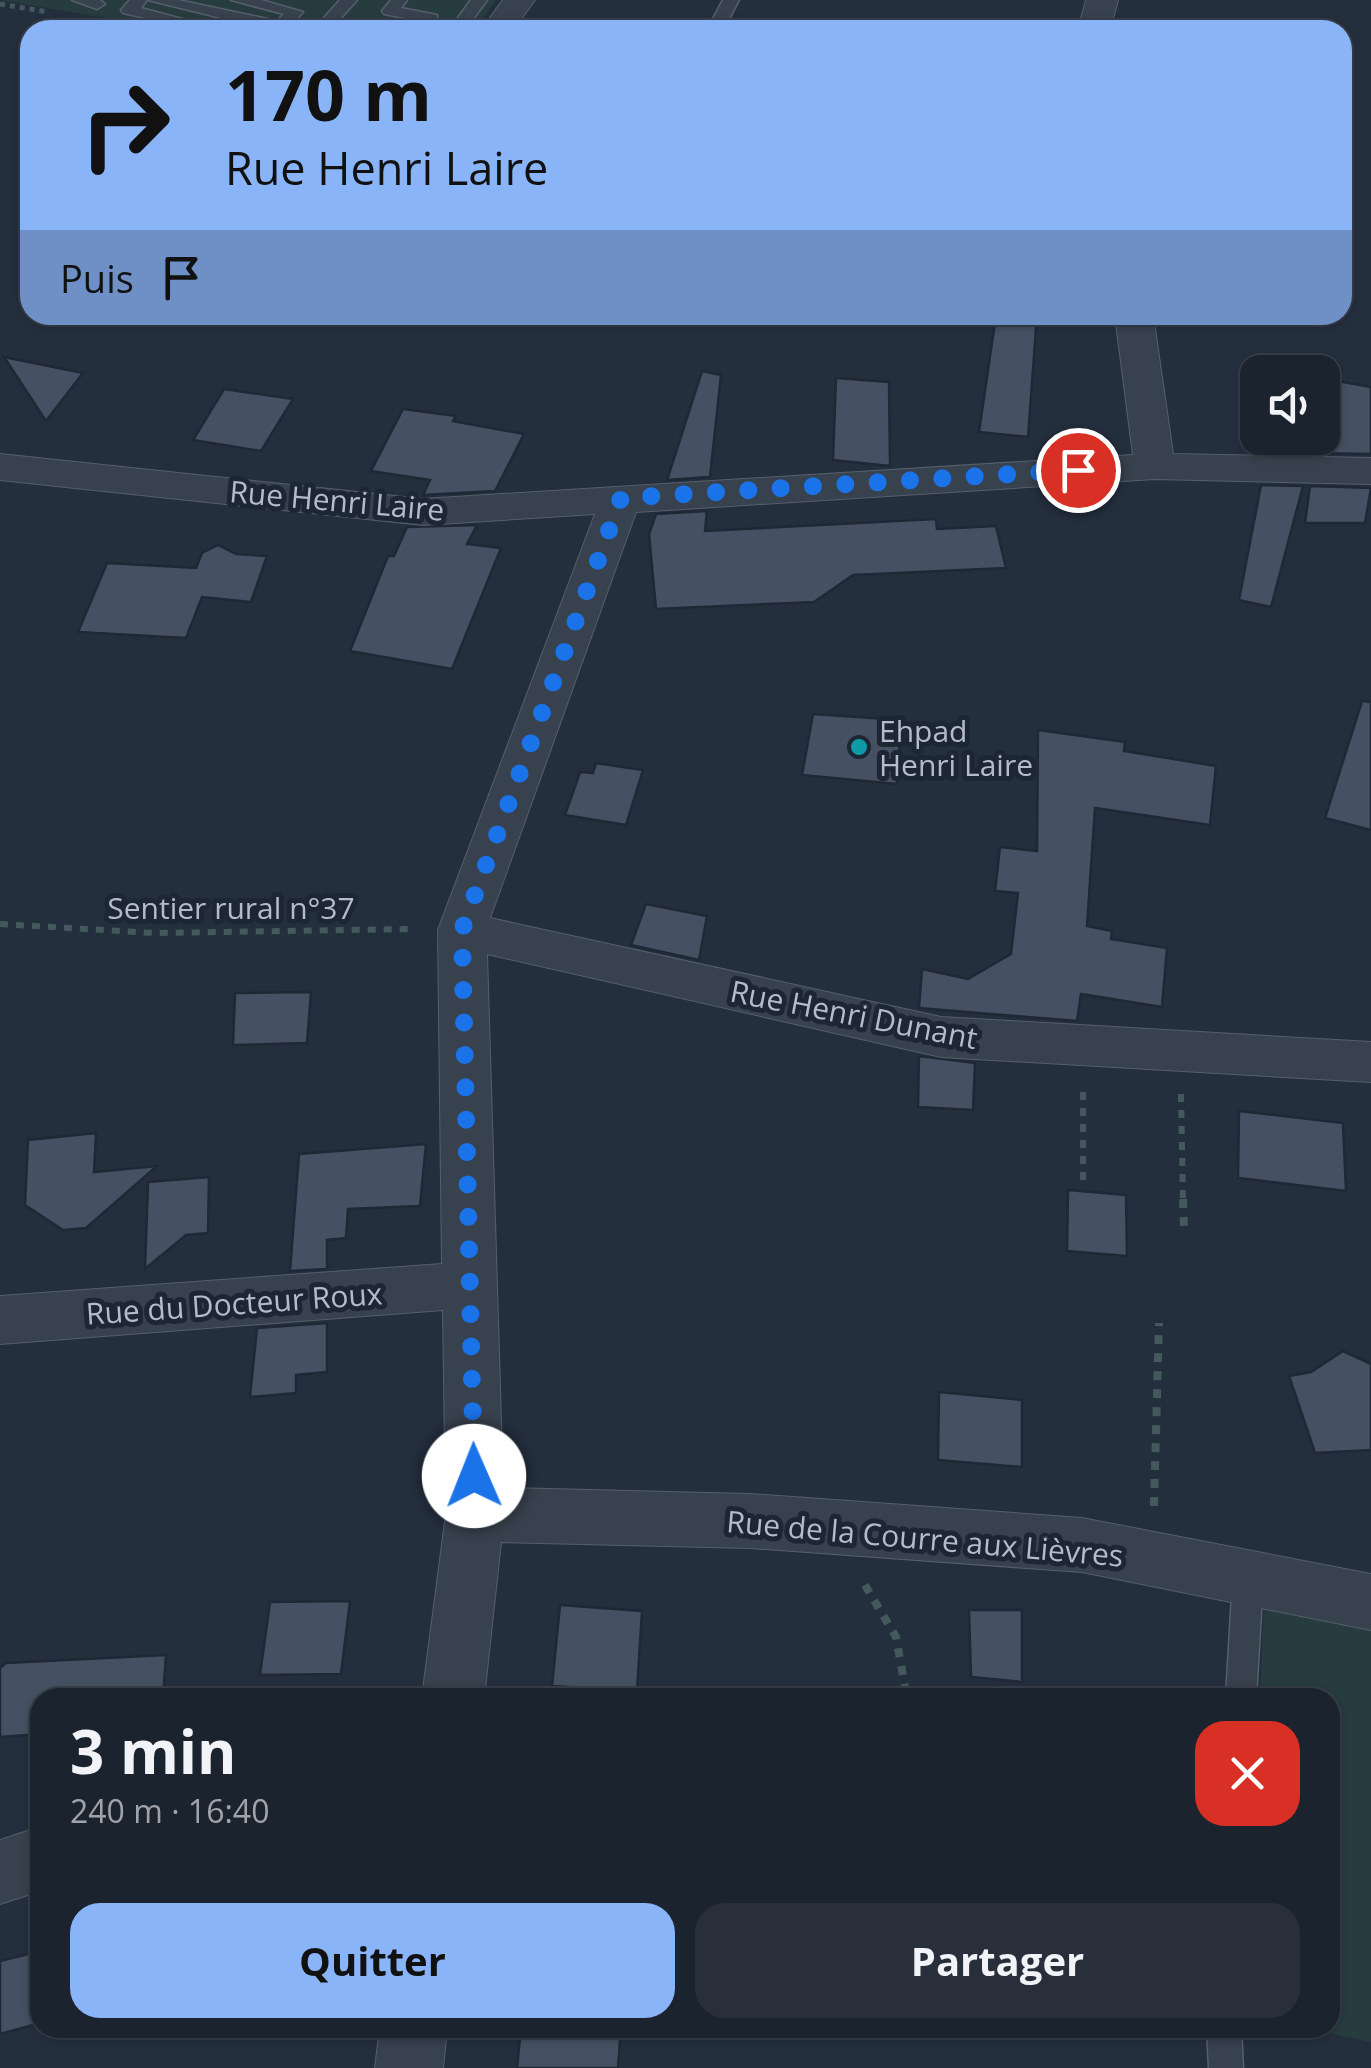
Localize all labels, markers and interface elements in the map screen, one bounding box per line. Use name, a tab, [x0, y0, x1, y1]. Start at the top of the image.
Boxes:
text: 170 m	[225, 46, 432, 142]
icon: right	[60, 60, 190, 190]
text: Rue Henri Laire	[225, 137, 548, 198]
icon: arrive	[154, 250, 209, 305]
text: Puis	[60, 252, 134, 304]
map controls	[1240, 355, 1340, 455]
button: sound	[1240, 355, 1340, 455]
pin	[1036, 428, 1121, 513]
icon: arrive	[1051, 443, 1106, 498]
street label: Rue Henri Laire	[228, 470, 446, 530]
place label: Ehpad Henri Laire	[879, 710, 1033, 785]
marker: Ehpad Henri Laire	[848, 736, 870, 758]
street label: Sentier rural n°37	[107, 887, 355, 928]
street label: Rue Henri Dunant	[727, 970, 981, 1058]
street label: Rue du Docteur Roux	[84, 1272, 384, 1334]
position arrow	[422, 1424, 526, 1528]
street label: Rue de la Courre aux Lièvres	[725, 1500, 1125, 1576]
text: 3 min	[70, 1710, 237, 1792]
button: close	[1195, 1721, 1300, 1826]
text: 240 m · 16:40	[70, 1789, 269, 1832]
button: Quitter	[70, 1903, 675, 2018]
button: Partager	[695, 1903, 1300, 2018]

